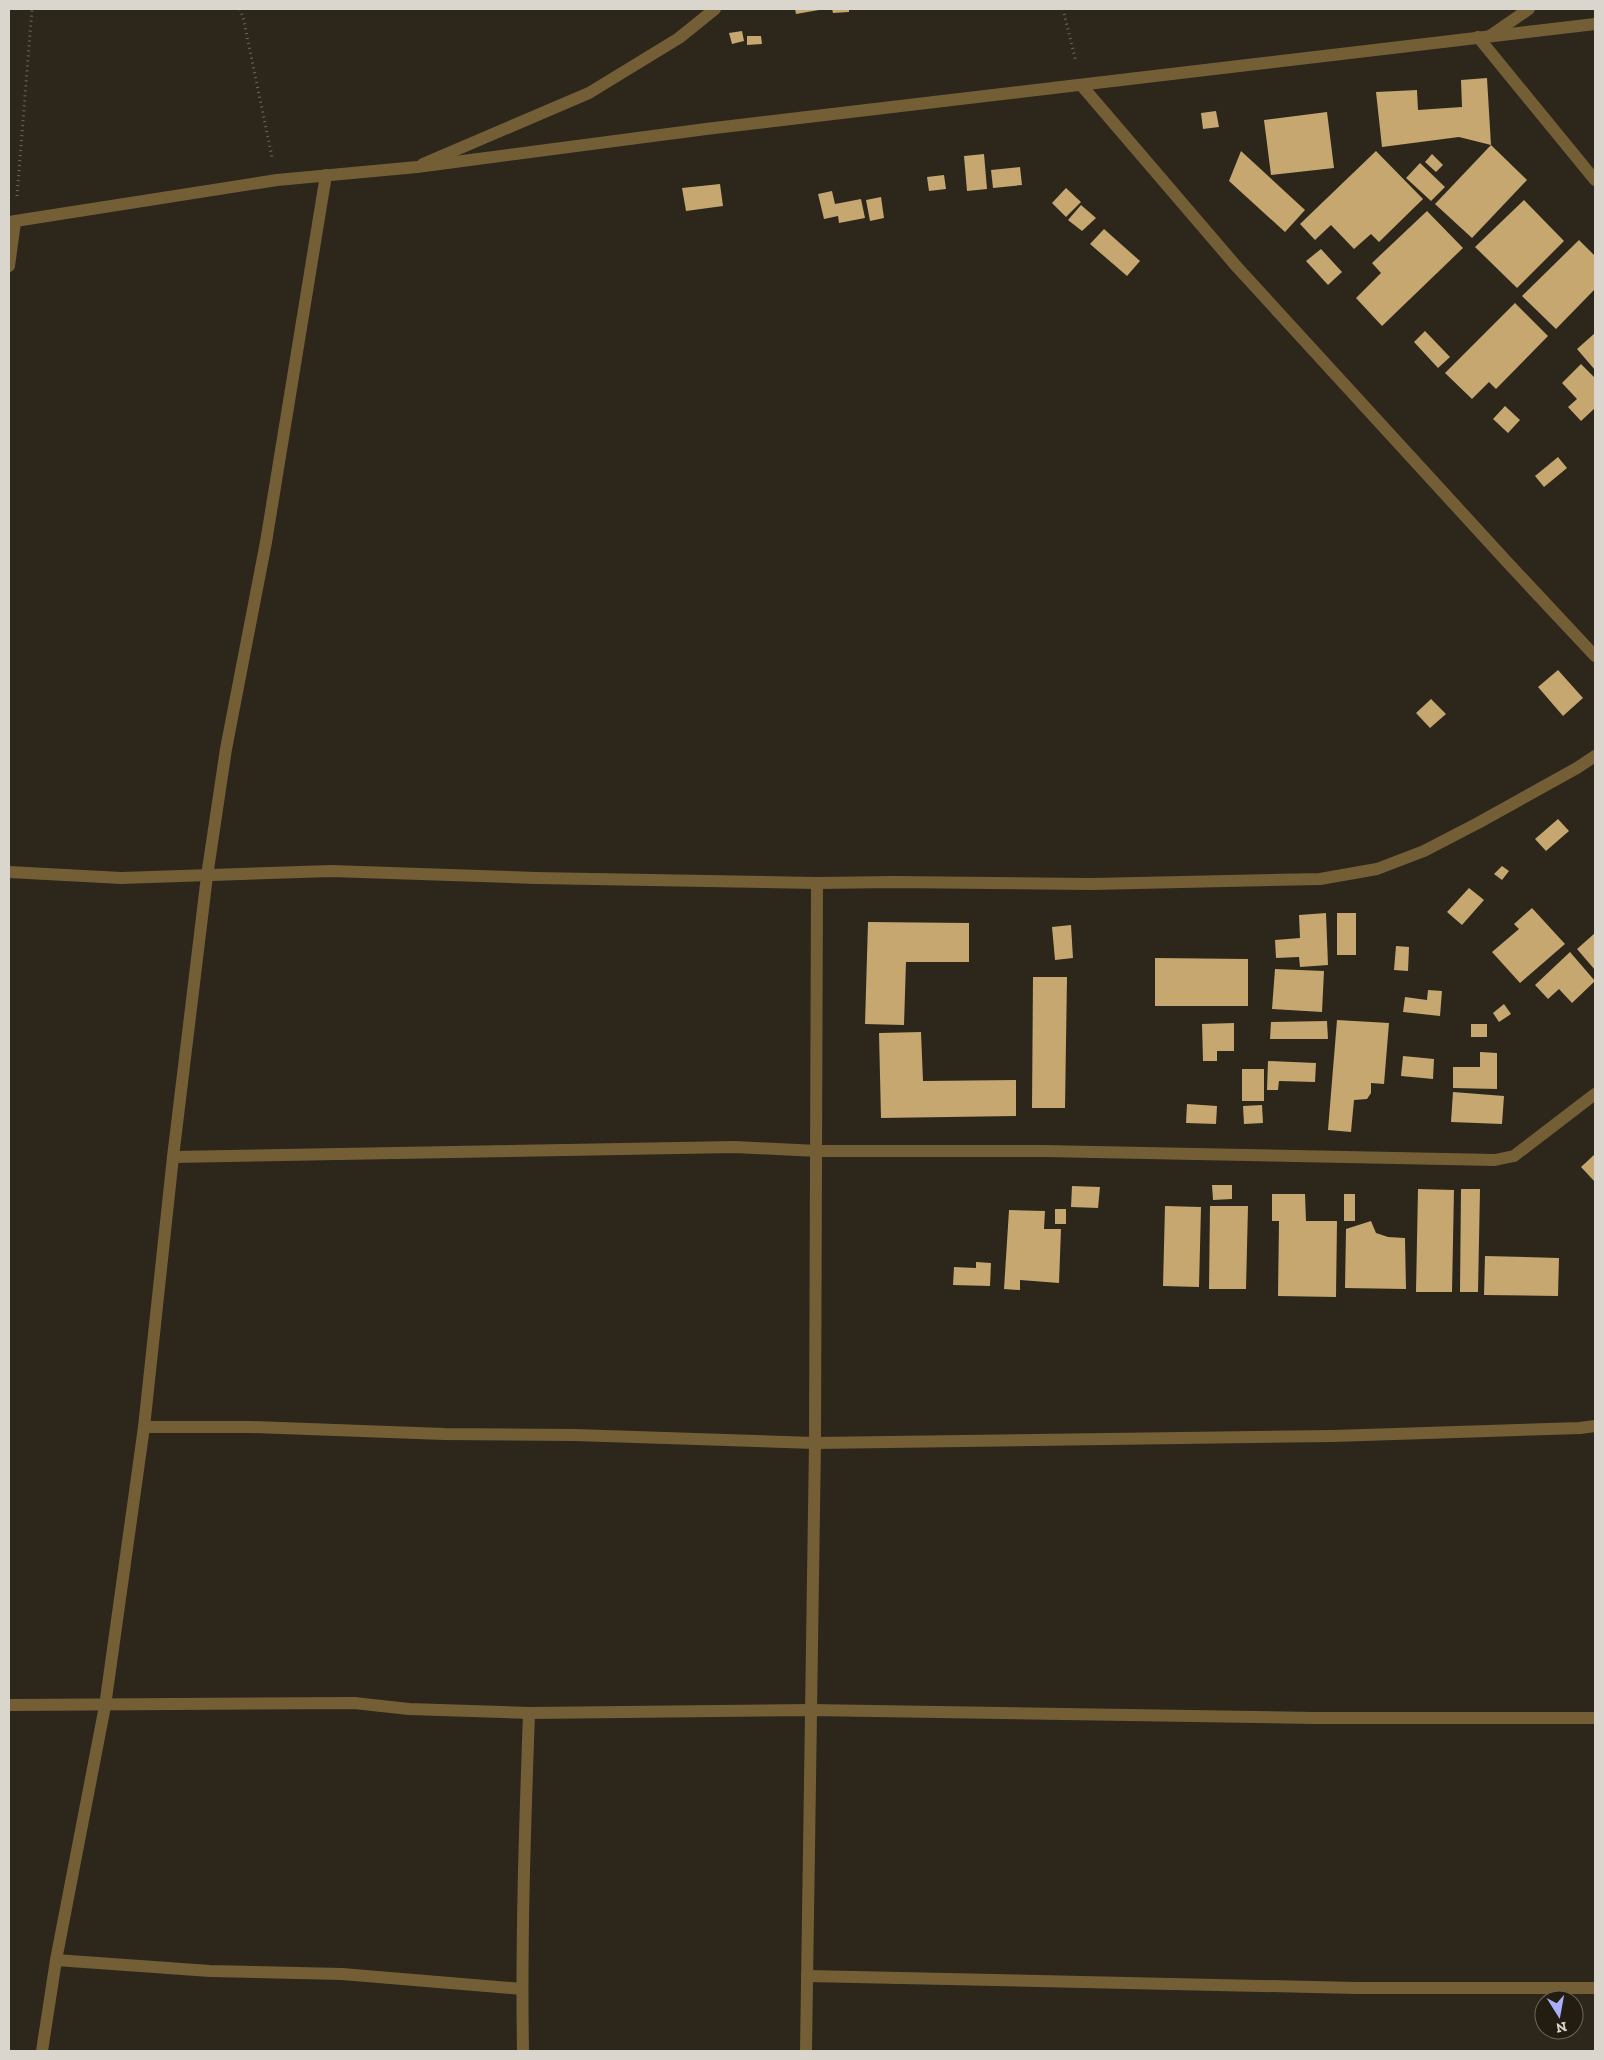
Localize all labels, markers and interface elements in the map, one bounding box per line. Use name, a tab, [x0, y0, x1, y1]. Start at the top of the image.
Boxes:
north arrow	[1534, 1990, 1584, 2040]
text: N	[1554, 2018, 1568, 2037]

